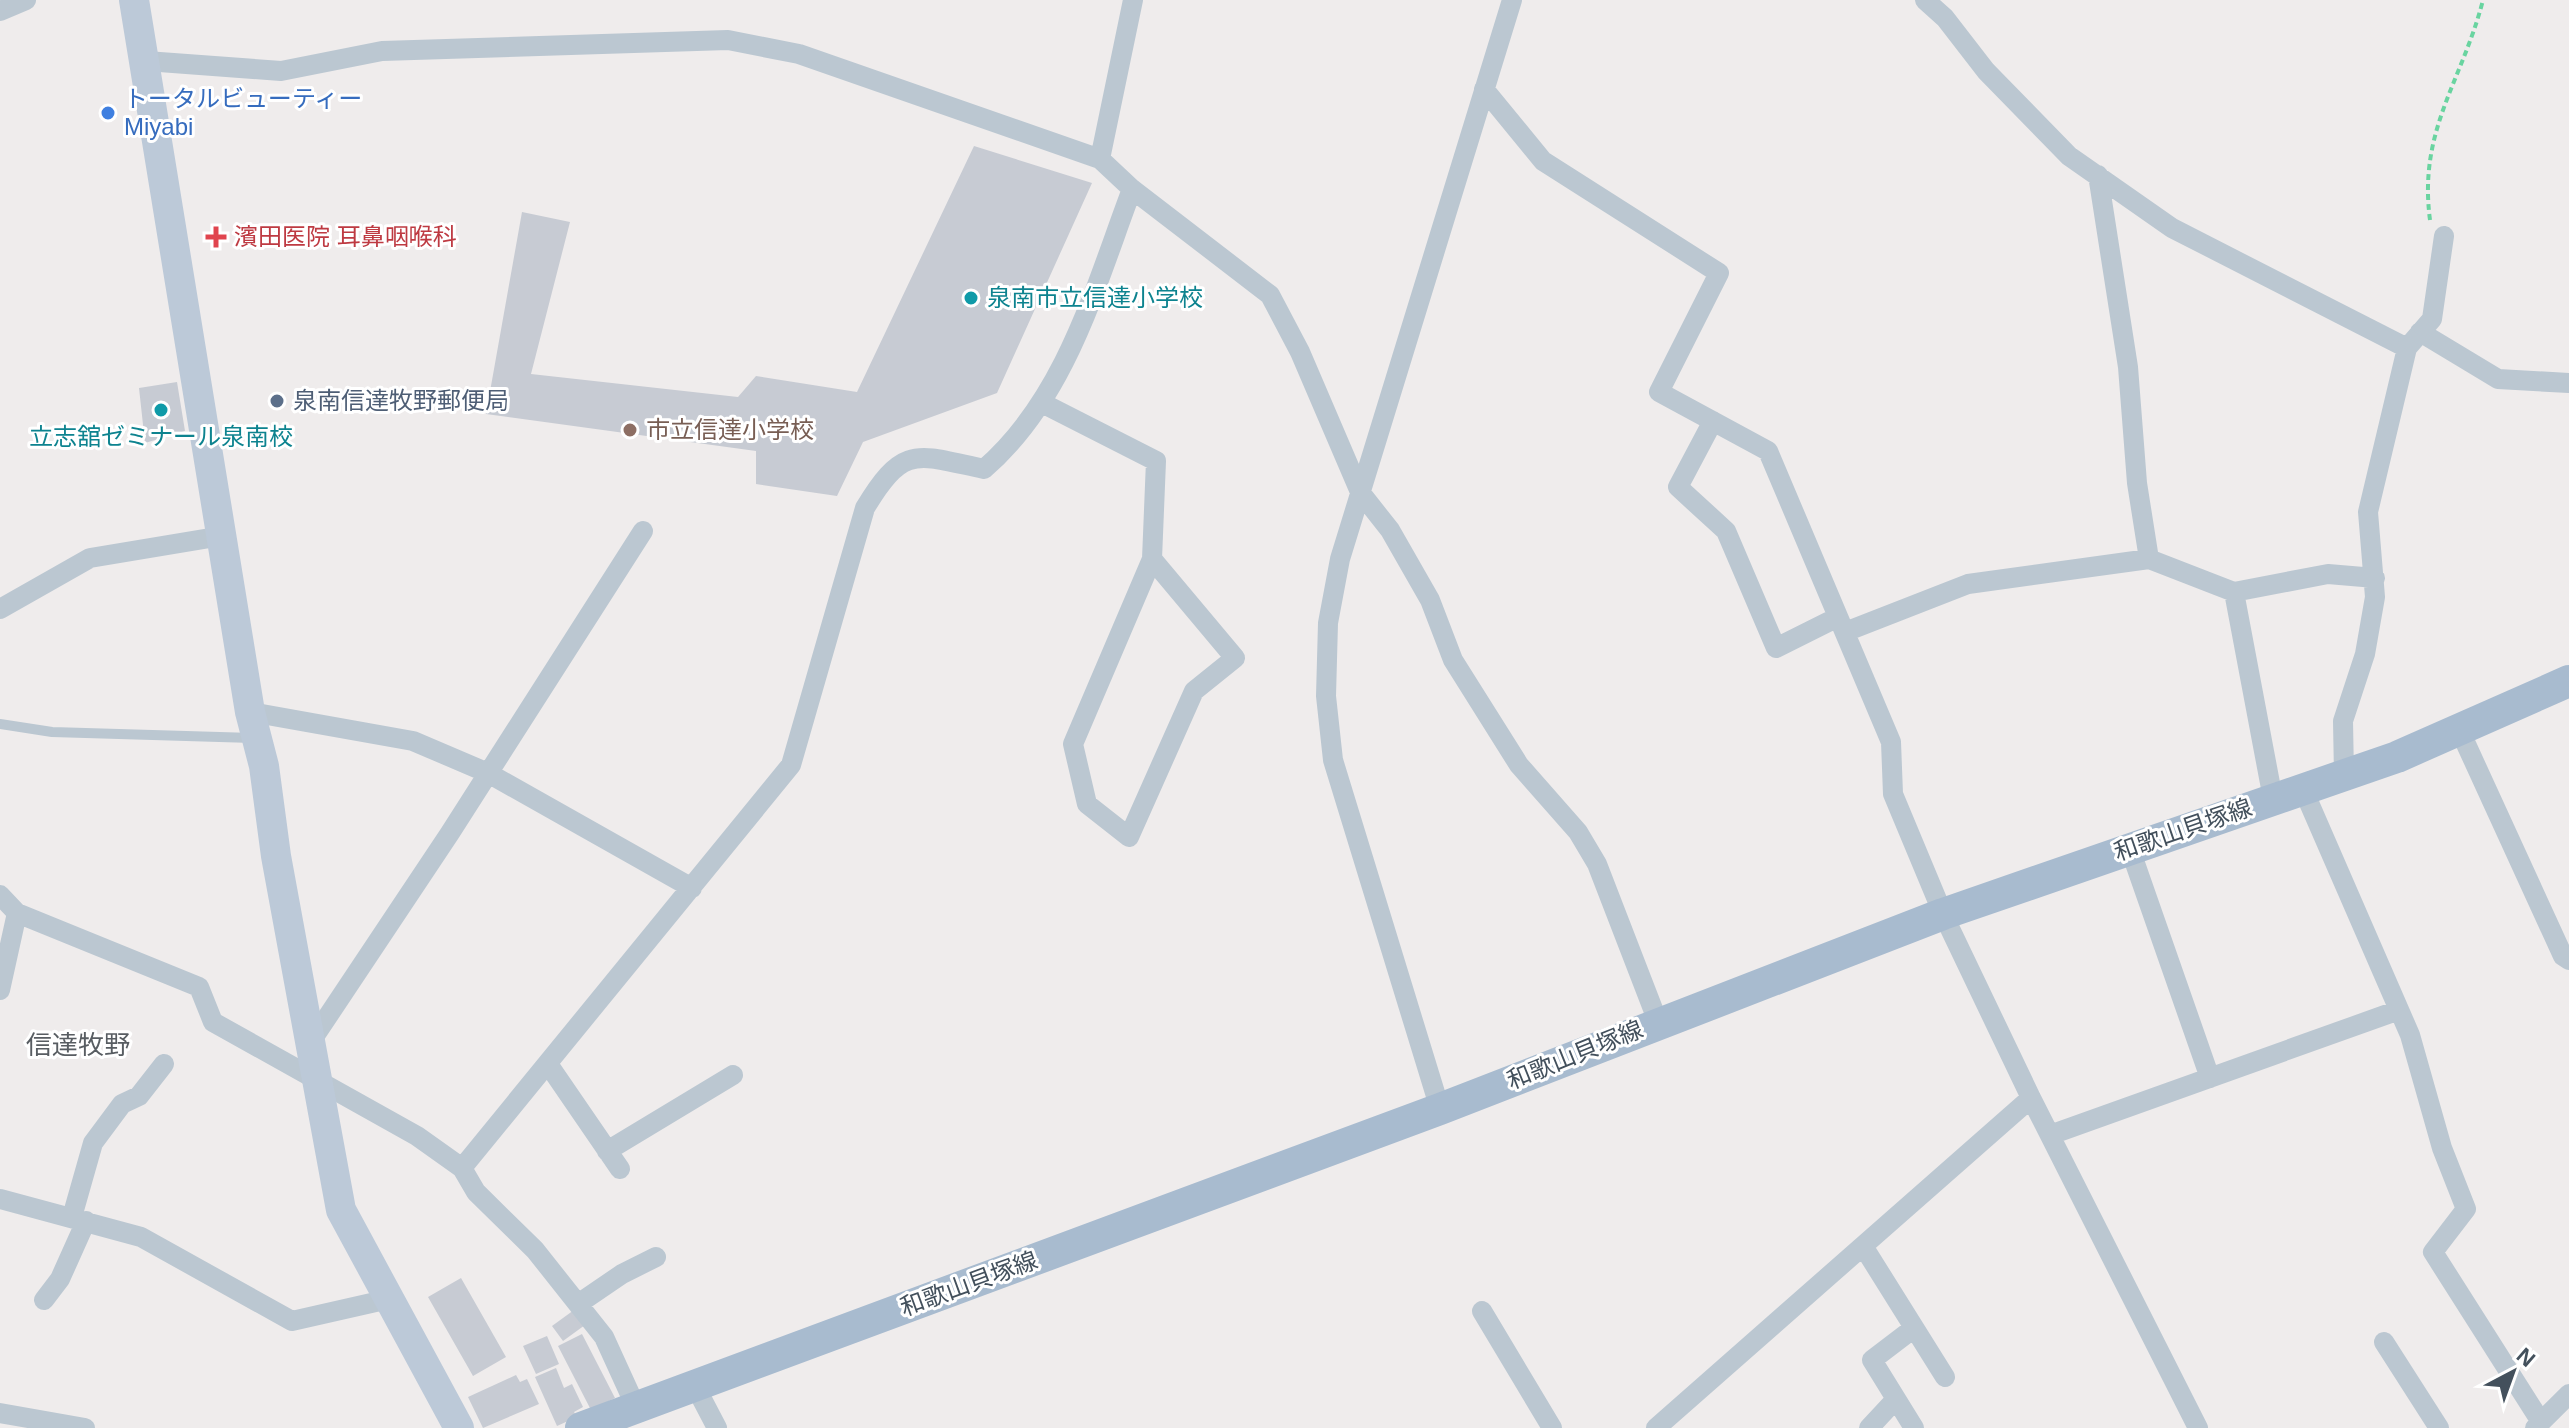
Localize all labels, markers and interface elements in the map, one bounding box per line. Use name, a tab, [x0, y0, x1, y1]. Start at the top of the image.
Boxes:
place label: トータルビューティー Miyabi	[124, 85, 363, 140]
marker: トータルビューティー Miyabi	[99, 104, 117, 122]
place label: 濱田医院 耳鼻咽喉科	[234, 223, 457, 250]
marker: 濱田医院 耳鼻咽喉科	[205, 226, 227, 248]
place label: 泉南市立信達小学校	[987, 284, 1203, 311]
marker: 泉南市立信達小学校	[962, 289, 980, 307]
place label: 泉南信達牧野郵便局	[293, 387, 509, 414]
marker: 泉南信達牧野郵便局	[268, 392, 286, 410]
marker: 立志舘ゼミナール泉南校	[152, 401, 170, 419]
place label: 市立信達小学校	[646, 416, 814, 443]
marker: 市立信達小学校	[621, 421, 639, 439]
place label: 立志舘ゼミナール泉南校	[29, 423, 293, 450]
street label: 和歌山貝塚線	[2110, 793, 2255, 866]
street label: 和歌山貝塚線	[1503, 1015, 1647, 1094]
district label: 信達牧野	[26, 1030, 130, 1060]
street label: 和歌山貝塚線	[897, 1246, 1041, 1321]
north arrow	[2473, 1332, 2553, 1412]
text: N	[2512, 1343, 2540, 1372]

